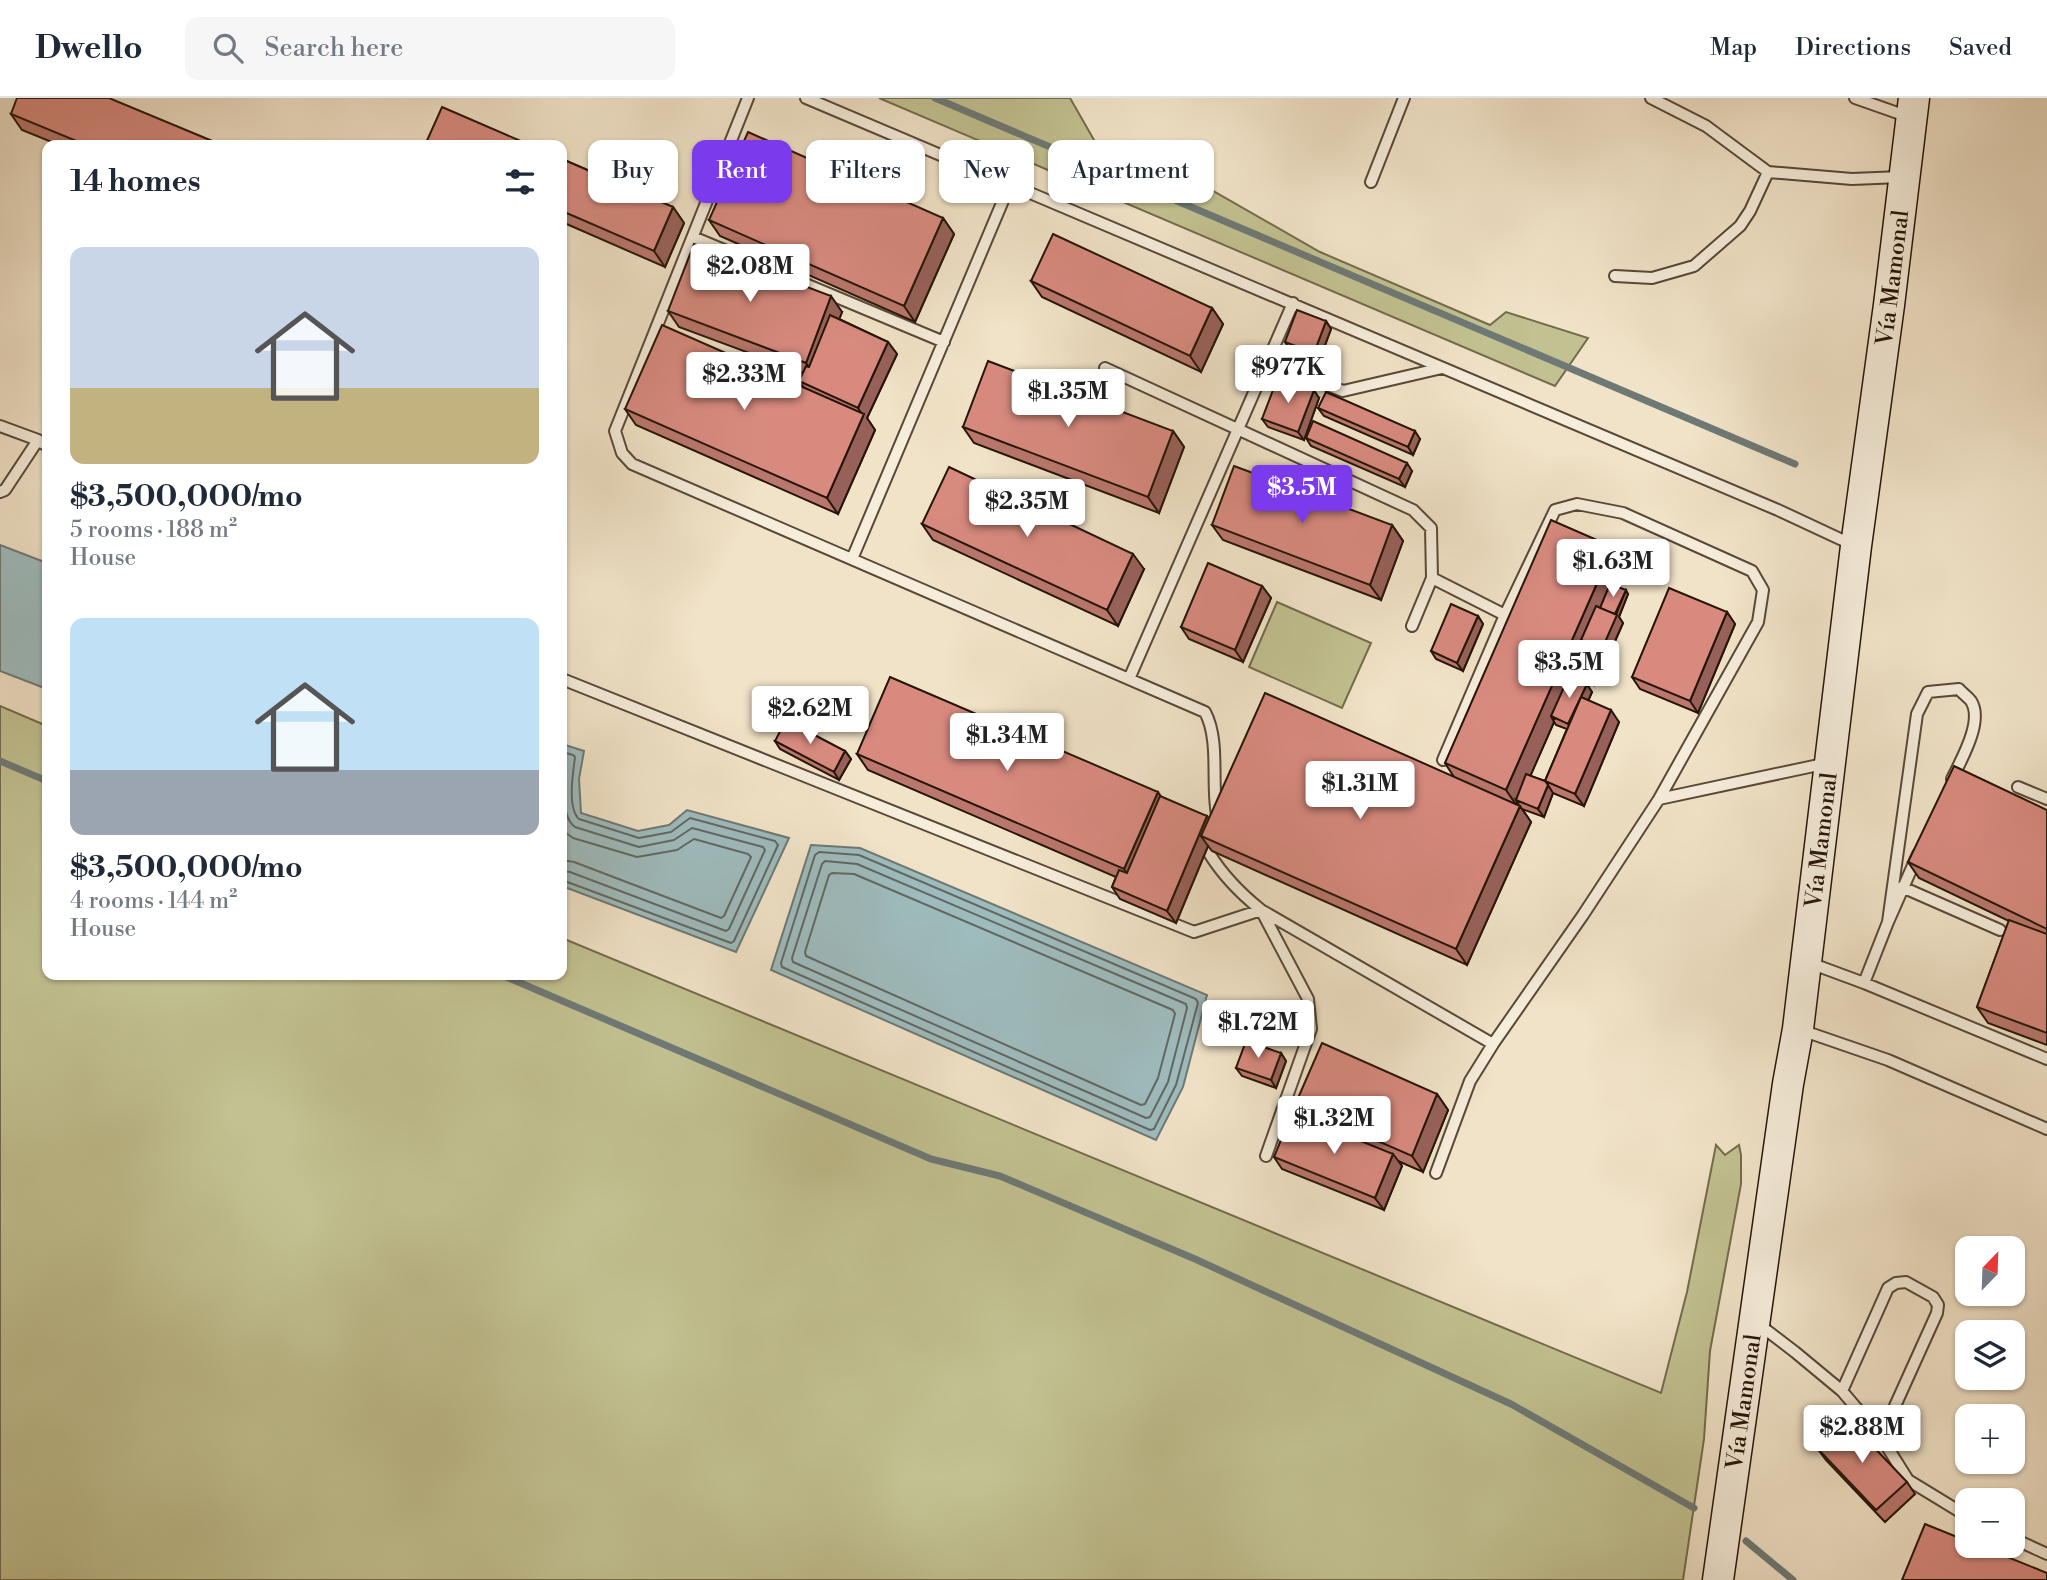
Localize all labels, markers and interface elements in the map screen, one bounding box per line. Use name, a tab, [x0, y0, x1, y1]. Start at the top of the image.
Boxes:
search box	[185, 17, 675, 80]
text: Dwello	[35, 28, 143, 69]
icon: search	[209, 29, 247, 67]
text: Search here	[265, 32, 403, 64]
text: Map	[1710, 33, 1757, 63]
text: Directions	[1795, 33, 1911, 63]
text: Saved	[1949, 33, 2012, 63]
chip: Buy	[588, 140, 678, 203]
chip: Rent	[692, 140, 792, 203]
chip: Filters	[806, 140, 925, 203]
chip: New	[939, 140, 1034, 203]
chip: Apartment	[1048, 140, 1214, 203]
text: 14 homes	[70, 163, 201, 201]
icon: filters	[501, 163, 539, 201]
street label: Vía Mamonal	[1870, 208, 1915, 348]
pin: $2.08M	[693, 244, 807, 304]
text: $2.08M	[706, 253, 794, 281]
icon: home	[242, 293, 368, 419]
pin: $977K	[1239, 345, 1337, 405]
pin: $2.33M	[687, 352, 801, 412]
text: $977K	[1251, 354, 1325, 382]
text: $2.33M	[702, 361, 786, 389]
pin: $1.35M	[1011, 370, 1125, 429]
text: $1.35M	[1028, 378, 1108, 406]
pin: $3.5M	[1253, 466, 1351, 525]
text: $3.5M	[1267, 474, 1337, 502]
text: $3,500,000/mo	[70, 478, 303, 516]
pin: $2.35M	[970, 480, 1084, 539]
text: $2.35M	[985, 488, 1069, 516]
text: 5 rooms · 188 m²	[70, 516, 237, 544]
pin: $1.63M	[1556, 540, 1670, 599]
text: House	[70, 544, 136, 572]
text: $1.63M	[1573, 548, 1653, 576]
pin: $3.5M	[1520, 640, 1618, 700]
text: $3.5M	[1534, 649, 1604, 677]
icon: home	[242, 664, 368, 790]
pin: $2.62M	[753, 686, 867, 746]
text: $2.62M	[768, 695, 852, 723]
pin: $1.34M	[950, 714, 1064, 773]
text: $1.34M	[966, 722, 1048, 750]
pin: $1.31M	[1303, 762, 1417, 821]
text: $1.31M	[1322, 770, 1398, 798]
street label: Vía Mamonal	[1800, 771, 1844, 911]
text: $3,500,000/mo	[70, 849, 303, 887]
text: 4 rooms · 144 m²	[70, 887, 237, 915]
text: House	[70, 915, 136, 943]
pin: $1.72M	[1201, 1000, 1315, 1060]
text: $1.72M	[1218, 1009, 1298, 1037]
pin: $1.32M	[1277, 1096, 1391, 1156]
text: $1.32M	[1294, 1105, 1374, 1133]
north arrow	[1955, 1236, 2025, 1306]
map controls	[1955, 1236, 2025, 1558]
button: layers	[1955, 1320, 2025, 1390]
street label: Vía Mamonal	[1721, 1332, 1768, 1472]
button: +	[1955, 1404, 2025, 1474]
pin: $2.88M	[1805, 1406, 1919, 1465]
text: $2.88M	[1820, 1414, 1904, 1442]
button: −	[1955, 1488, 2025, 1558]

